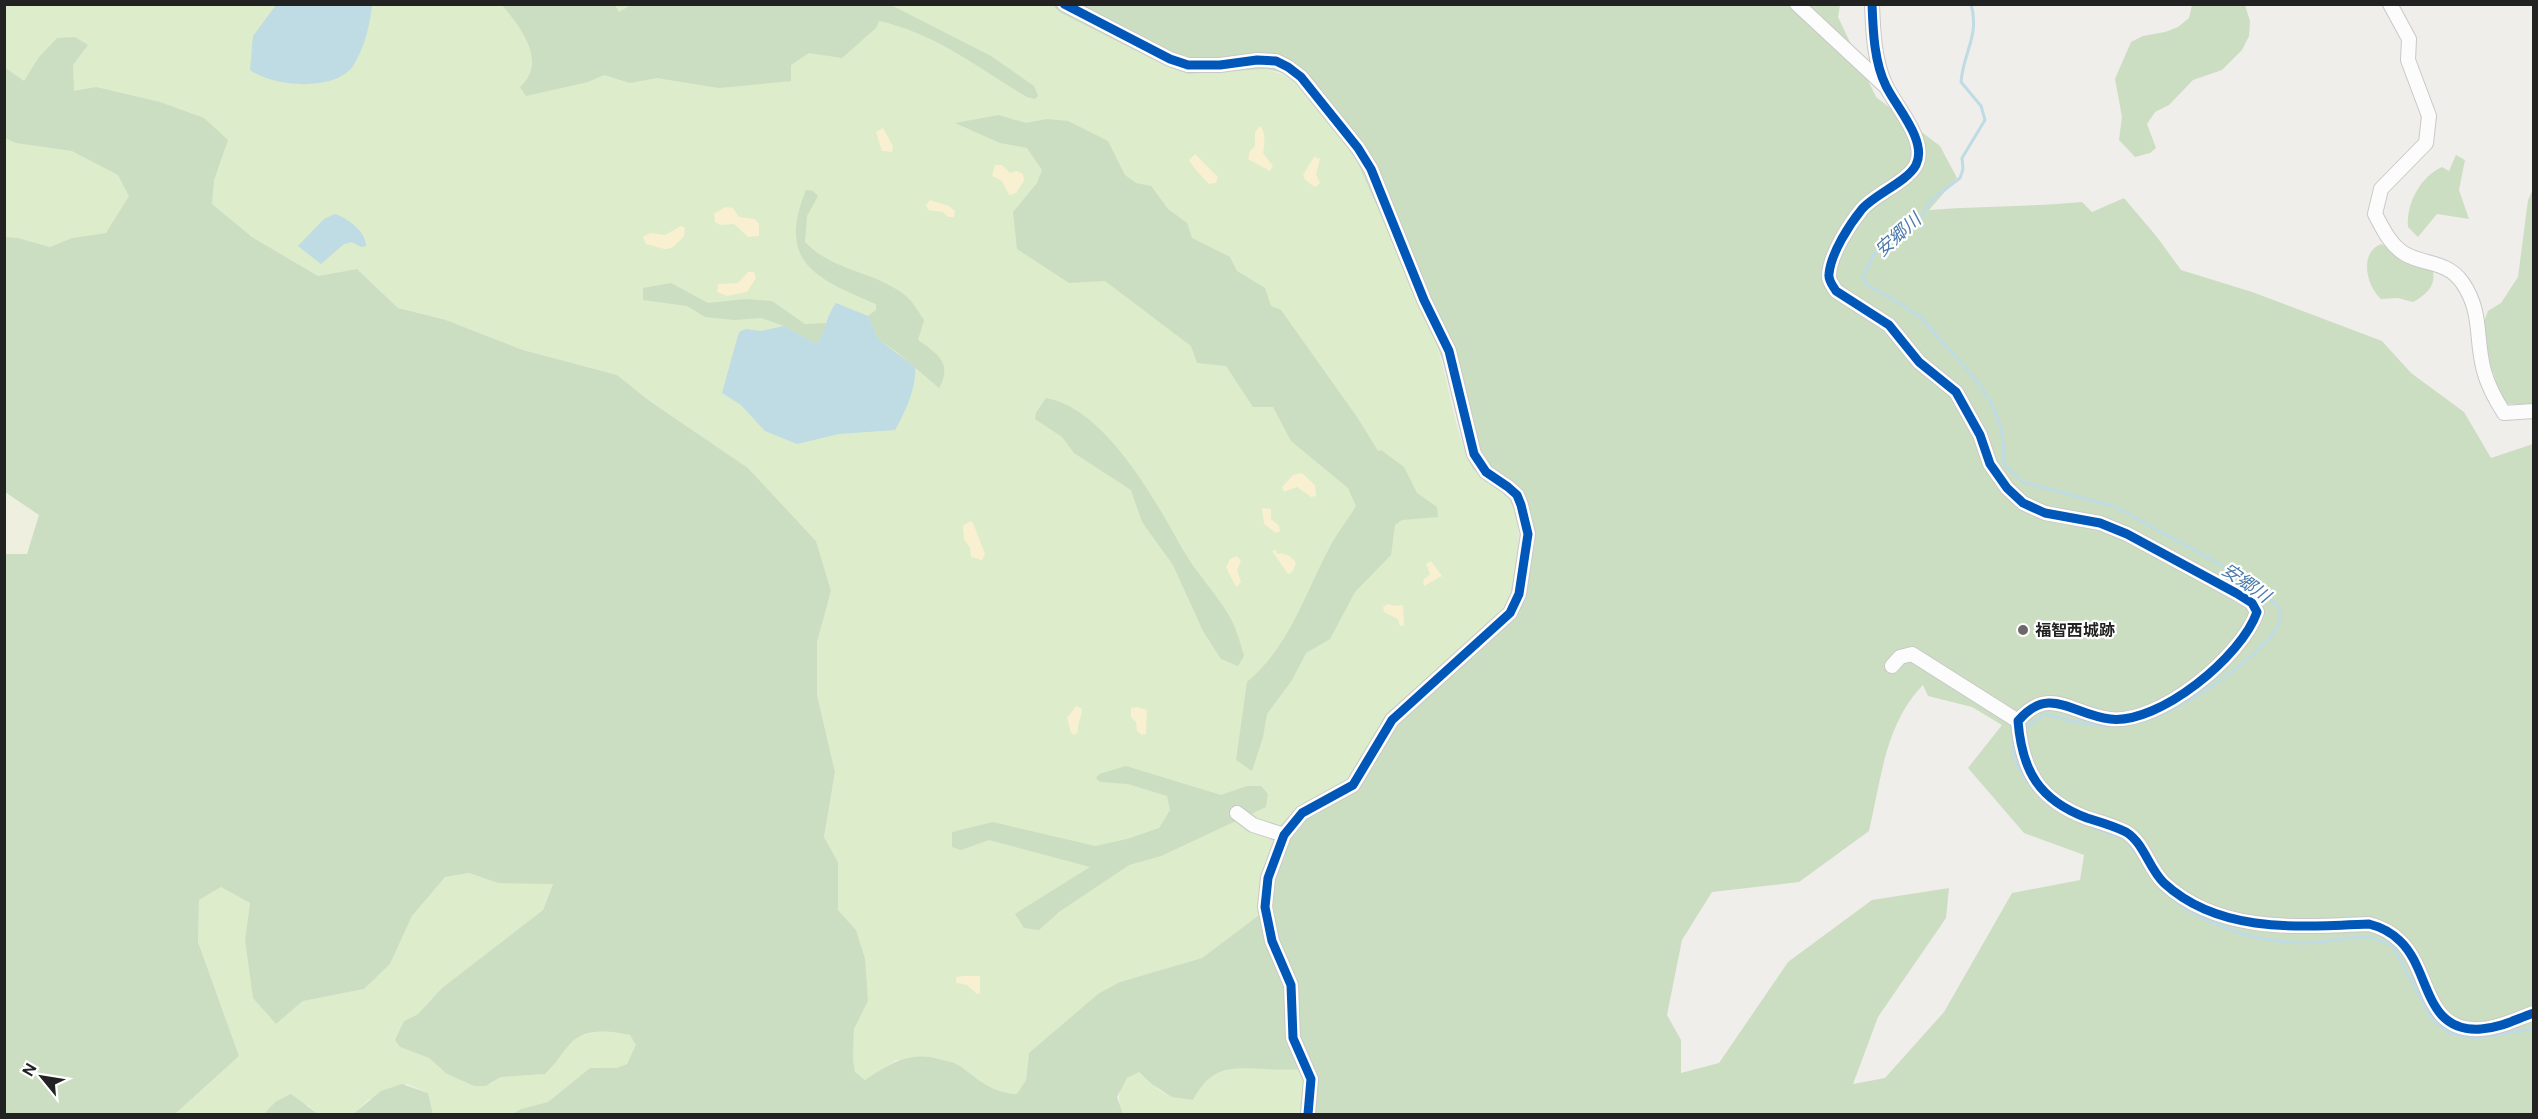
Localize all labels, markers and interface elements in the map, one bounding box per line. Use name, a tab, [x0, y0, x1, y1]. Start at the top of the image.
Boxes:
water label: 安郷川	[1870, 207, 1928, 262]
water label: 安郷川	[2217, 558, 2277, 609]
place label: 福智西城跡	[2035, 620, 2115, 641]
marker: 福智西城跡	[2016, 623, 2030, 637]
north arrow	[12, 1047, 72, 1107]
text: N	[17, 1059, 41, 1080]

